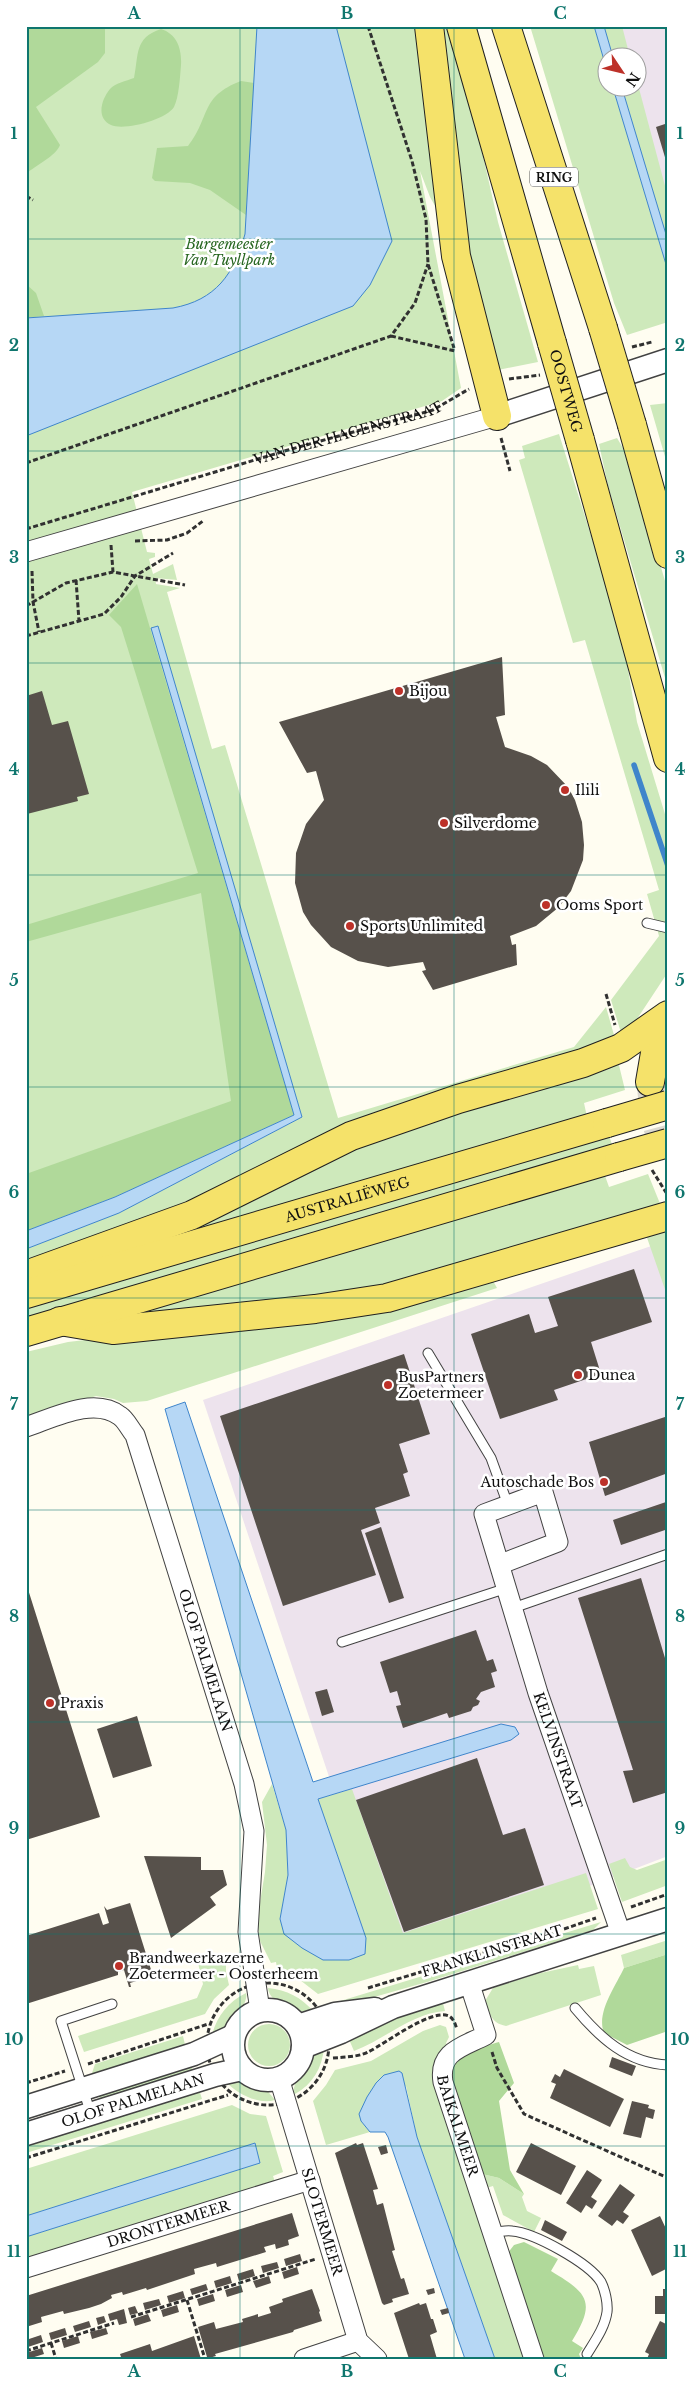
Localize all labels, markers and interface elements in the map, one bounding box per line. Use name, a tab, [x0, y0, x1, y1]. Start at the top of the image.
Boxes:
text: A	[127, 3, 142, 23]
text: B	[341, 3, 354, 23]
text: C	[553, 3, 567, 23]
north arrow	[596, 48, 646, 98]
text: N	[621, 69, 644, 90]
text: 1	[11, 123, 18, 143]
text: 1	[677, 123, 684, 143]
road number: RING	[530, 168, 578, 186]
park label: Burgemeester Van Tuyllpark	[183, 235, 275, 269]
text: 2	[9, 335, 19, 355]
text: 2	[675, 335, 685, 355]
street label: OOSTWEG	[545, 347, 586, 435]
street label: VAN DER HAGENSTRAAT	[250, 397, 446, 469]
text: 3	[9, 547, 19, 567]
text: 3	[675, 547, 685, 567]
place label: Bijou	[409, 682, 448, 700]
marker: Bijou	[393, 685, 405, 697]
text: 4	[9, 759, 19, 779]
text: 4	[675, 759, 685, 779]
place label: Ilili	[575, 781, 600, 799]
marker: Ilili	[559, 784, 571, 796]
place label: Silverdome	[454, 814, 537, 832]
marker: Silverdome	[438, 817, 450, 829]
place label: Ooms Sport	[556, 896, 644, 914]
marker: Ooms Sport	[540, 899, 552, 911]
place label: Sports Unlimited	[360, 917, 484, 935]
marker: Sports Unlimited	[344, 920, 356, 932]
text: 5	[9, 970, 19, 990]
text: 5	[675, 970, 685, 990]
street label: AUSTRALIËWEG	[282, 1173, 412, 1227]
text: 6	[9, 1182, 20, 1202]
text: 6	[675, 1182, 686, 1202]
place label: Dunea	[588, 1366, 635, 1384]
place label: BusPartners Zoetermeer	[398, 1368, 484, 1402]
marker: Dunea	[572, 1369, 584, 1381]
marker: BusPartners Zoetermeer	[382, 1379, 394, 1391]
text: 7	[10, 1394, 19, 1414]
text: 7	[676, 1394, 685, 1414]
place label: Autoschade Bos	[480, 1473, 594, 1491]
marker: Autoschade Bos	[598, 1476, 610, 1488]
street label: OLOF PALMELAAN	[175, 1586, 236, 1734]
text: 8	[9, 1606, 19, 1626]
text: 8	[675, 1606, 685, 1626]
street label: KELVINSTRAAT	[529, 1690, 586, 1811]
place label: Praxis	[60, 1694, 104, 1712]
marker: Praxis	[44, 1697, 56, 1709]
text: 9	[9, 1818, 20, 1838]
text: 9	[675, 1818, 686, 1838]
street label: FRANKLINSTRAAT	[419, 1921, 565, 1981]
place label: Brandweerkazerne Zoetermeer - Oosterheem	[129, 1949, 318, 1983]
marker: Brandweerkazerne Zoetermeer - Oosterheem	[113, 1960, 125, 1972]
text: 10	[4, 2029, 24, 2049]
text: 10	[670, 2029, 690, 2049]
street label: OLOF PALMELAAN	[59, 2070, 207, 2131]
street label: BAIKALMEER	[433, 2074, 483, 2180]
street label: SLOTERMEER	[298, 2166, 347, 2278]
street label: DRONTERMEER	[105, 2196, 233, 2251]
text: 11	[7, 2241, 21, 2261]
text: 11	[673, 2241, 687, 2261]
text: A	[127, 2361, 142, 2381]
text: B	[341, 2361, 354, 2381]
text: C	[553, 2361, 567, 2381]

